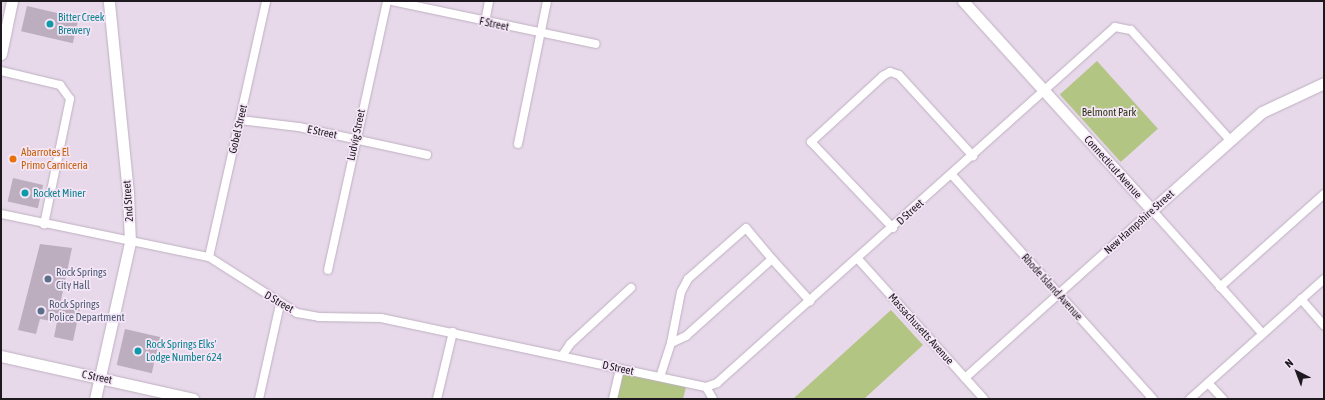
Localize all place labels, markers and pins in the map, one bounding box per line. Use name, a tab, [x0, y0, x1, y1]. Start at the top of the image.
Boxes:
place label: Bitter Creek Brewery	[58, 11, 105, 37]
marker: Bitter Creek Brewery	[45, 19, 55, 29]
place label: Abarrotes El Primo Carniceria	[21, 146, 88, 172]
marker: Abarrotes El Primo Carniceria	[8, 154, 18, 164]
place label: Rocket Miner	[33, 186, 86, 200]
marker: Rocket Miner	[20, 188, 30, 198]
place label: Rock Springs City Hall	[56, 266, 107, 292]
marker: Rock Springs City Hall	[43, 274, 53, 284]
place label: Rock Springs Police Department	[49, 298, 125, 324]
marker: Rock Springs Police Department	[36, 306, 46, 316]
place label: Rock Springs Elks' Lodge Number 624	[146, 338, 222, 364]
marker: Rock Springs Elks' Lodge Number 624	[133, 346, 143, 356]

